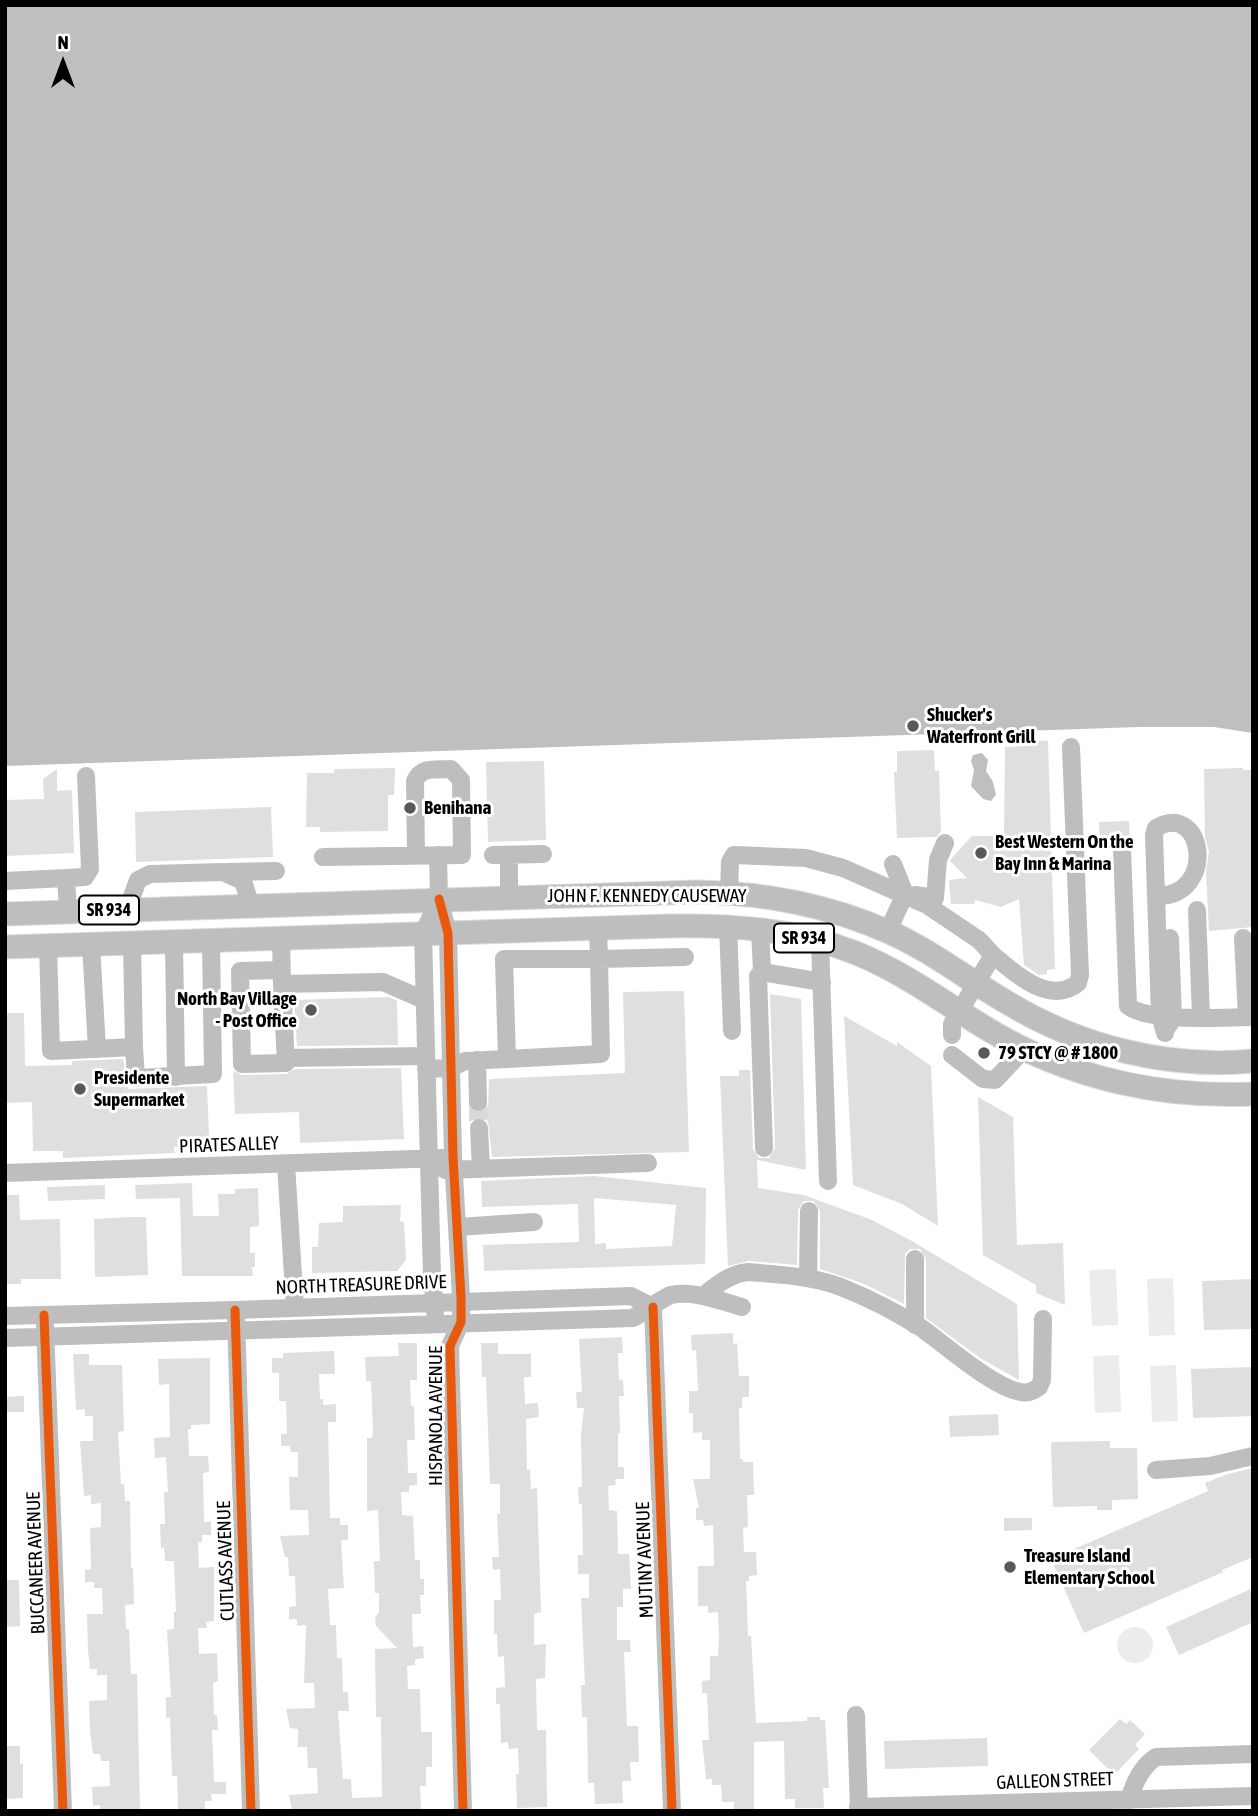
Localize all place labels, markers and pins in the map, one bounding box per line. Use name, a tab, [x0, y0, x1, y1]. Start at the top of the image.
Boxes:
place label: Shucker's Waterfront Grill	[927, 704, 1036, 748]
marker: Shucker's Waterfront Grill	[905, 718, 921, 734]
place label: Benihana	[424, 797, 491, 819]
marker: Benihana	[402, 800, 418, 816]
place label: Best Western On the Bay Inn & Marina	[995, 831, 1134, 875]
marker: Best Western On the Bay Inn & Marina	[973, 845, 989, 861]
place label: North Bay Village - Post Office	[177, 988, 297, 1032]
marker: North Bay Village - Post Office	[303, 1002, 319, 1018]
place label: 79 STCY @ # 1800	[998, 1042, 1118, 1064]
marker: 79 STCY @ # 1800	[976, 1045, 992, 1061]
place label: Presidente Supermarket	[94, 1067, 185, 1111]
marker: Presidente Supermarket	[72, 1081, 88, 1097]
place label: Treasure Island Elementary School	[1024, 1545, 1155, 1589]
marker: Treasure Island Elementary School	[1002, 1559, 1018, 1575]

